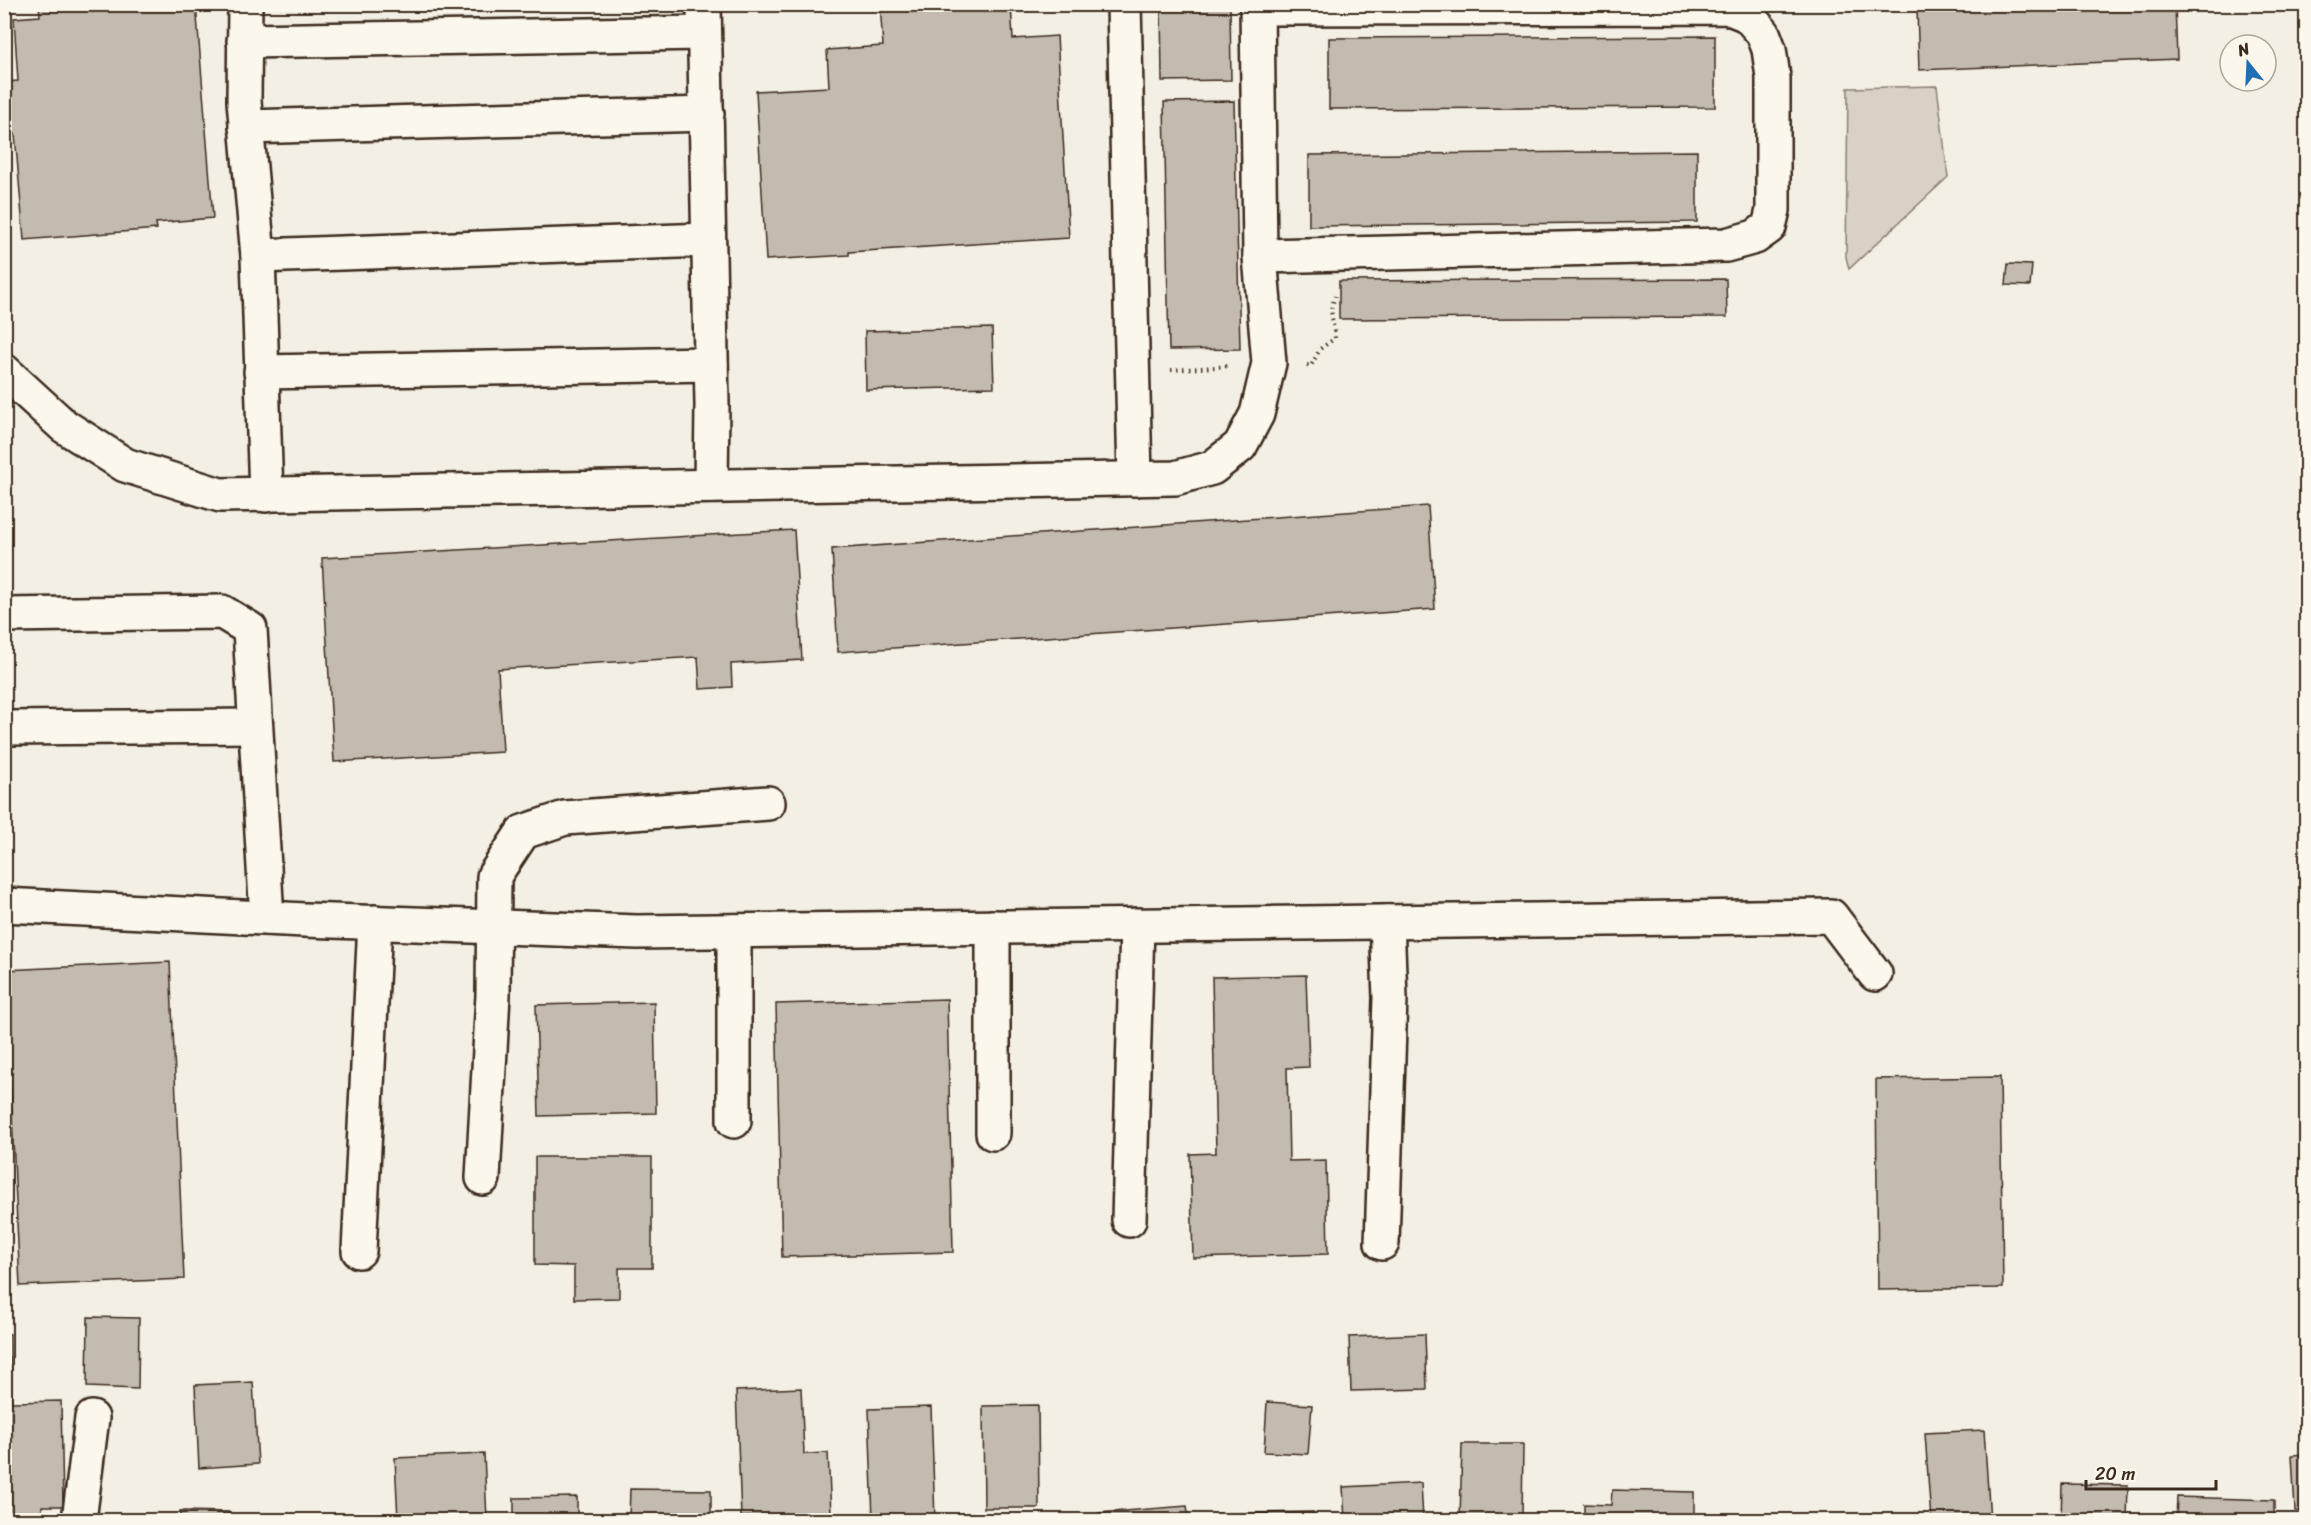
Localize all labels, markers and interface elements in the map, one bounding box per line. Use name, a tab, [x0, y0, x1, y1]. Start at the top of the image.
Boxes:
north arrow	[2218, 33, 2278, 93]
text: N	[2233, 33, 2254, 65]
scale bar	[2086, 1453, 2216, 1491]
text: 20 m	[2095, 1458, 2135, 1490]

